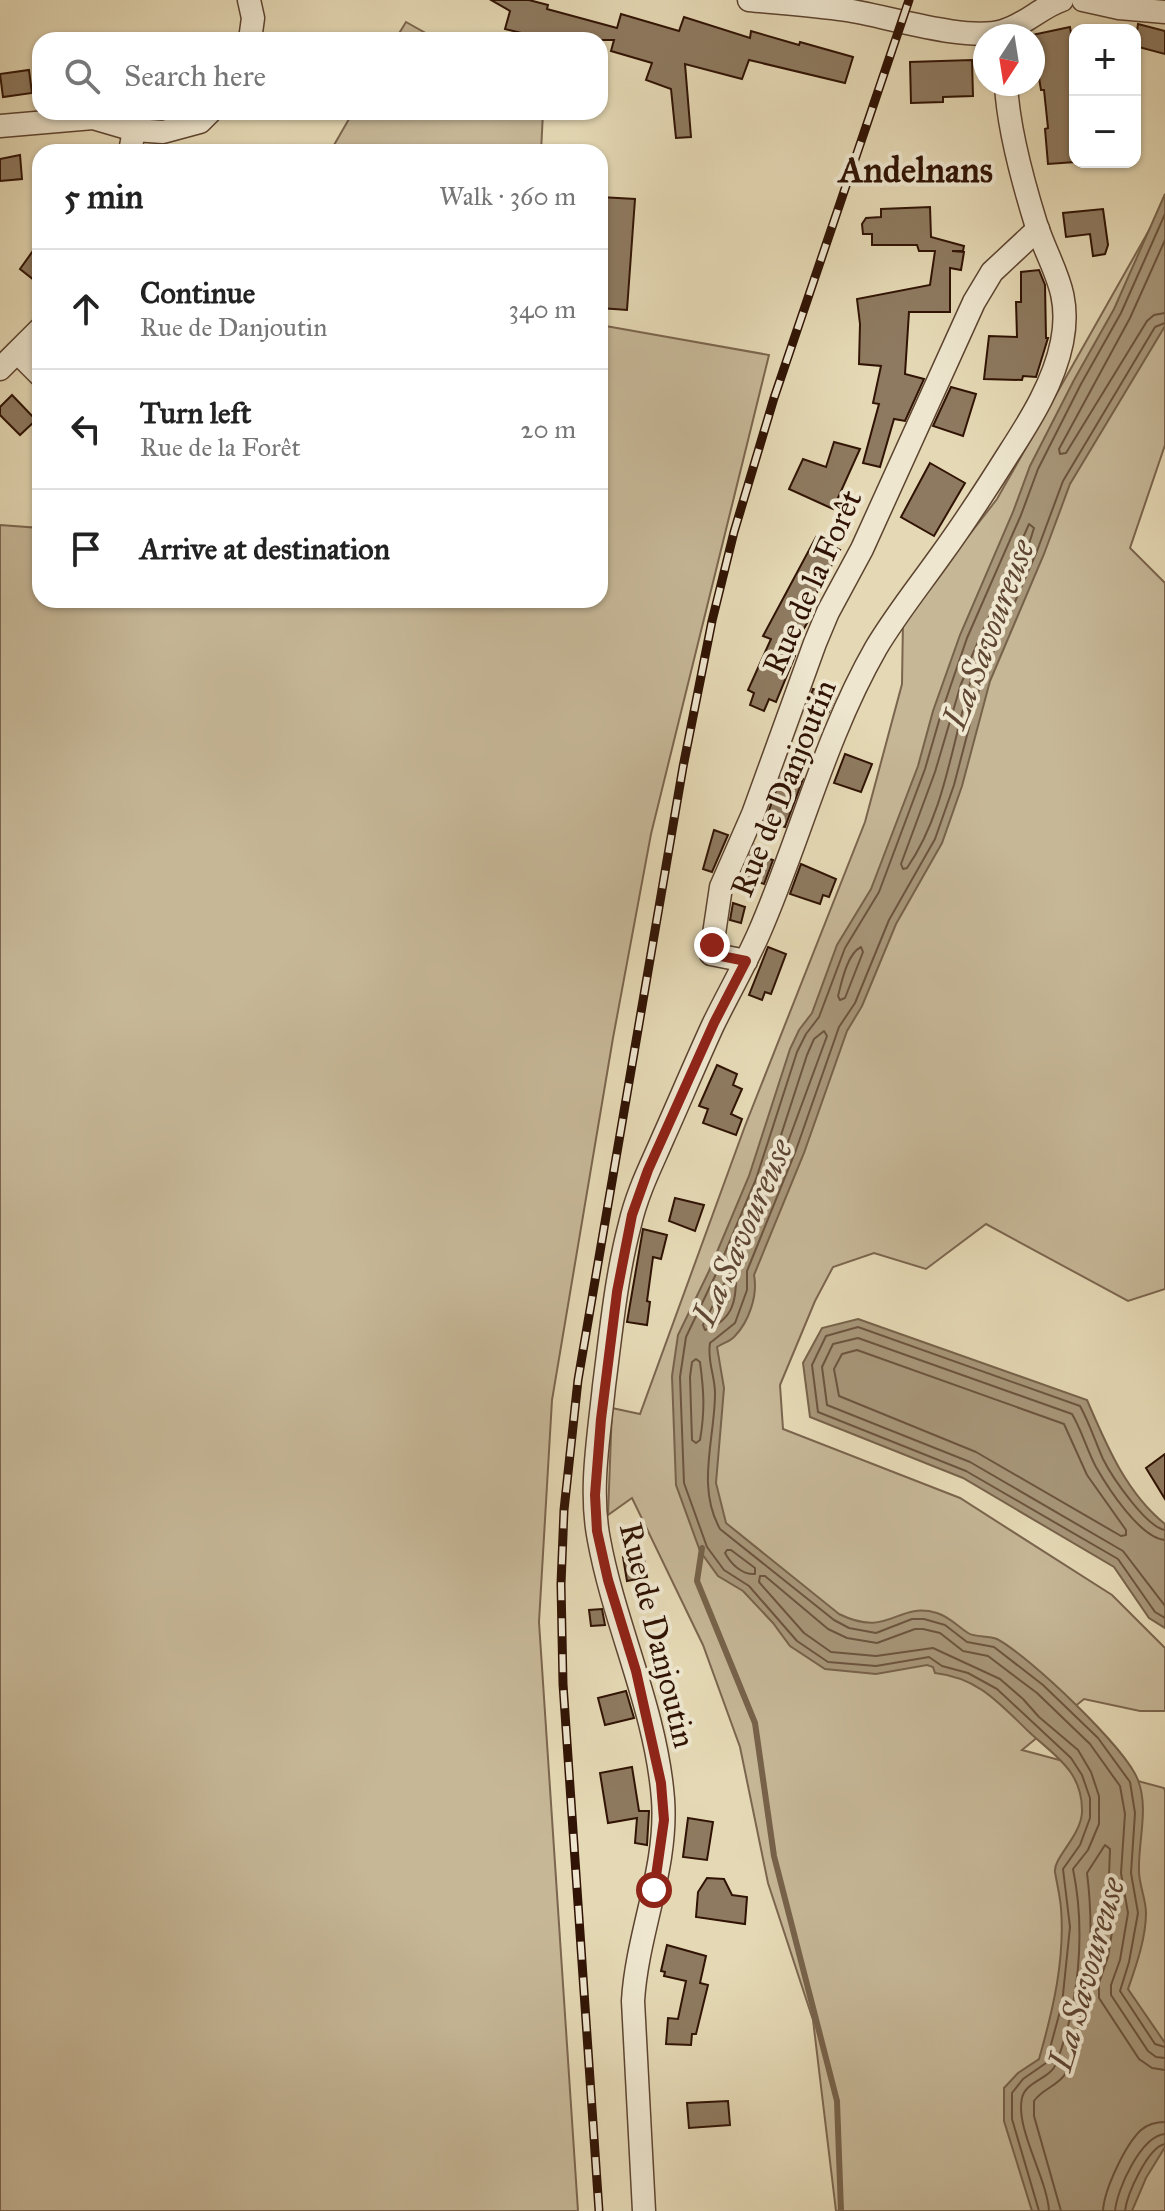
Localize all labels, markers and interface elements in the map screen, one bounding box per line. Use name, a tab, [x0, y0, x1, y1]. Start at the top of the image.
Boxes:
north arrow	[973, 24, 1045, 96]
map controls	[1069, 24, 1141, 168]
button: +	[1069, 24, 1141, 96]
search box	[32, 32, 608, 120]
icon: search	[60, 54, 104, 98]
text: Search here	[124, 58, 266, 94]
button: −	[1069, 96, 1141, 168]
district label: Andelnans	[837, 148, 993, 192]
text: 5 min	[64, 176, 143, 217]
text: Walk · 360 m	[439, 180, 576, 212]
text: Continue	[140, 275, 255, 311]
icon: ahead	[64, 287, 108, 331]
text: 340 m	[509, 293, 576, 325]
text: Rue de Danjoutin	[140, 311, 327, 343]
text: Turn left	[140, 395, 251, 431]
icon: left	[64, 407, 108, 451]
text: 20 m	[521, 413, 576, 445]
text: Rue de la Forêt	[140, 431, 301, 463]
street label: Rue de la Forêt	[754, 484, 870, 680]
icon: arrive	[64, 527, 108, 571]
text: Arrive at destination	[140, 531, 390, 567]
water label: La Savoureuse	[933, 533, 1044, 736]
street label: Rue de Danjoutin	[722, 674, 845, 902]
route end	[694, 927, 730, 963]
water label: La Savoureuse	[682, 1132, 802, 1333]
street label: Rue de Danjoutin	[611, 1519, 704, 1752]
route start	[636, 1872, 672, 1908]
water label: La Savoureuse	[1039, 1872, 1134, 2077]

